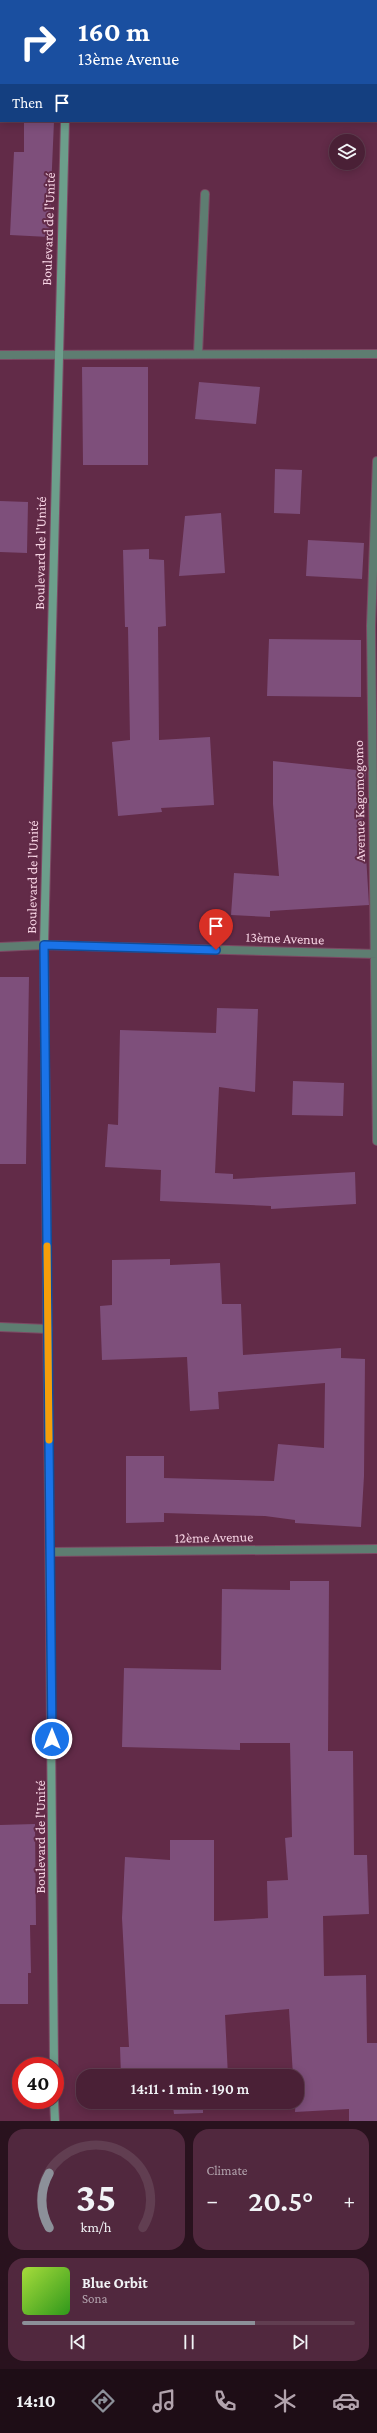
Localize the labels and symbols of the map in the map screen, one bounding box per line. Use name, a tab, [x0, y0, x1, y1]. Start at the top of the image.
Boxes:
street label: Boulevard de l'Unité	[38, 172, 58, 286]
street label: Boulevard de l'Unité	[31, 496, 49, 610]
street label: Avenue Kagomogomo	[350, 740, 368, 862]
street label: Boulevard de l'Unité	[23, 820, 41, 934]
pin	[199, 909, 233, 950]
street label: 13ème Avenue	[245, 929, 325, 947]
street label: 12ème Avenue	[174, 1528, 254, 1546]
position arrow	[31, 1718, 73, 1760]
street label: Boulevard de l'Unité	[32, 1780, 48, 1894]
speed limit sign: 40	[12, 2057, 64, 2109]

